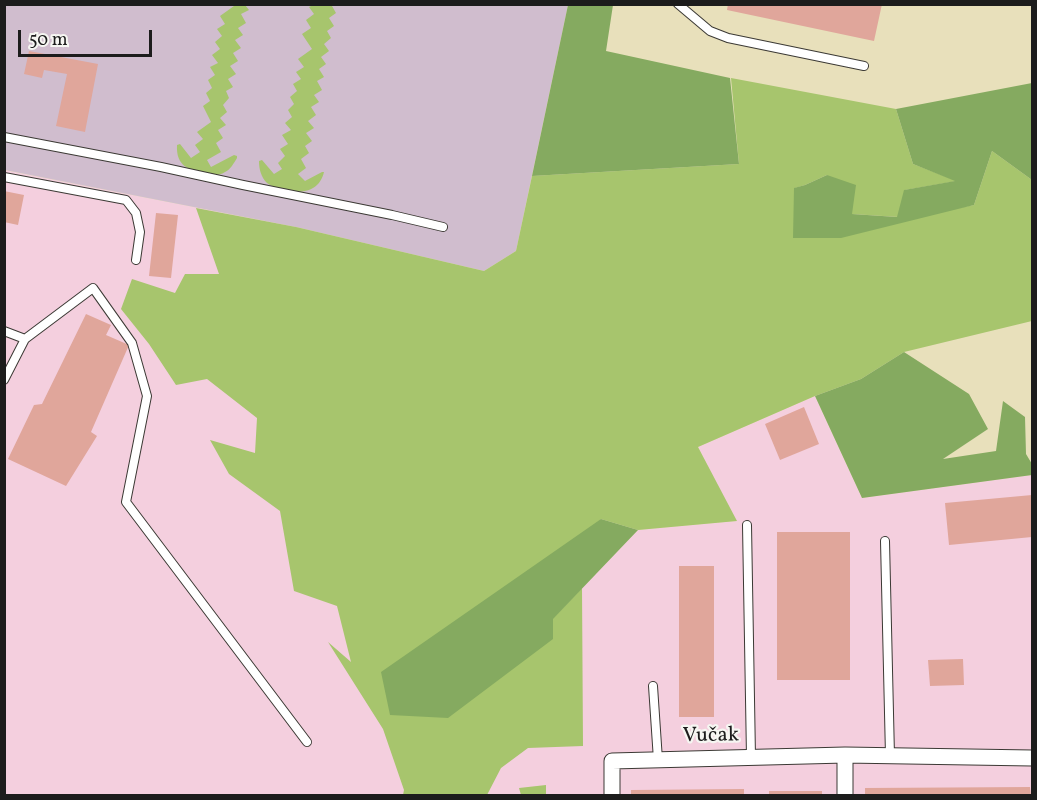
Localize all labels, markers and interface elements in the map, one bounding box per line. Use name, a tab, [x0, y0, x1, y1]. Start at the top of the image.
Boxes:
scale bar	[21, 18, 154, 56]
text: 50 m	[29, 28, 68, 53]
street label: Vučak	[683, 724, 739, 750]

